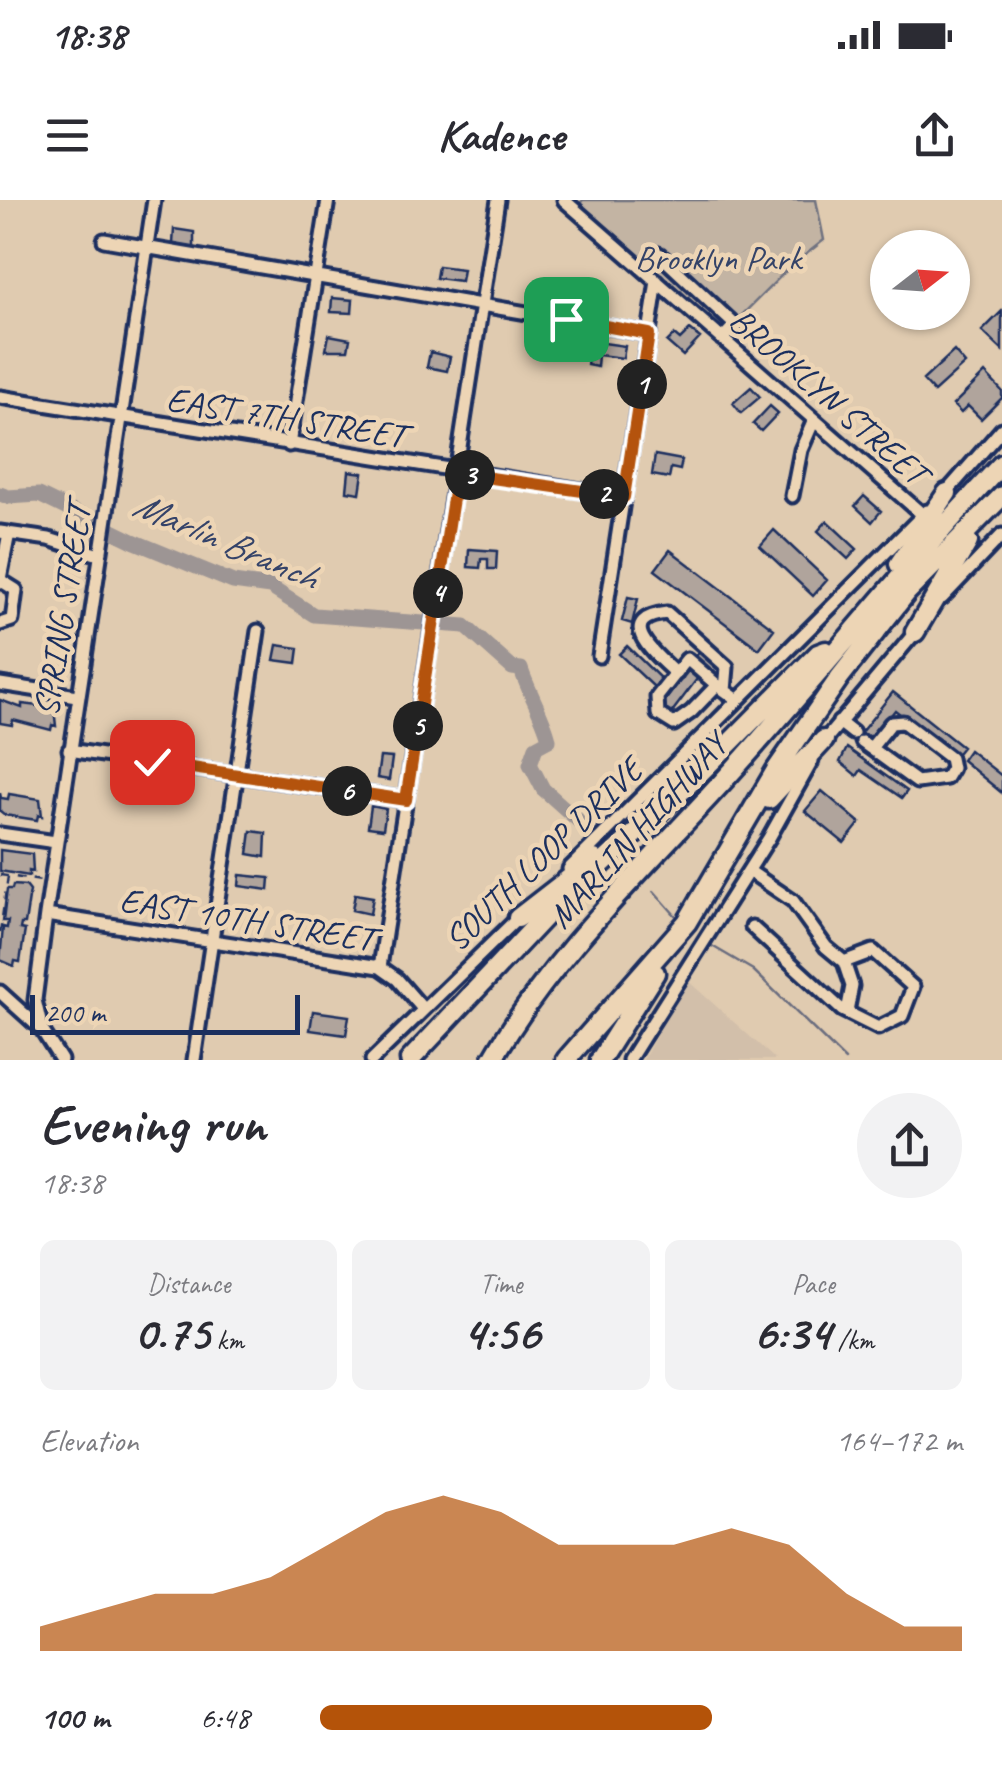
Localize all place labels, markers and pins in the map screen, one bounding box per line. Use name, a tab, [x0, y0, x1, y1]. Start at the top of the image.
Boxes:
pin	[524, 277, 609, 362]
pin: 1	[617, 359, 667, 409]
pin: 3	[445, 450, 495, 500]
pin: 2	[579, 469, 629, 519]
pin: 4	[413, 568, 463, 618]
pin: 5	[393, 701, 443, 751]
pin	[110, 720, 195, 805]
pin: 6	[322, 766, 372, 816]

